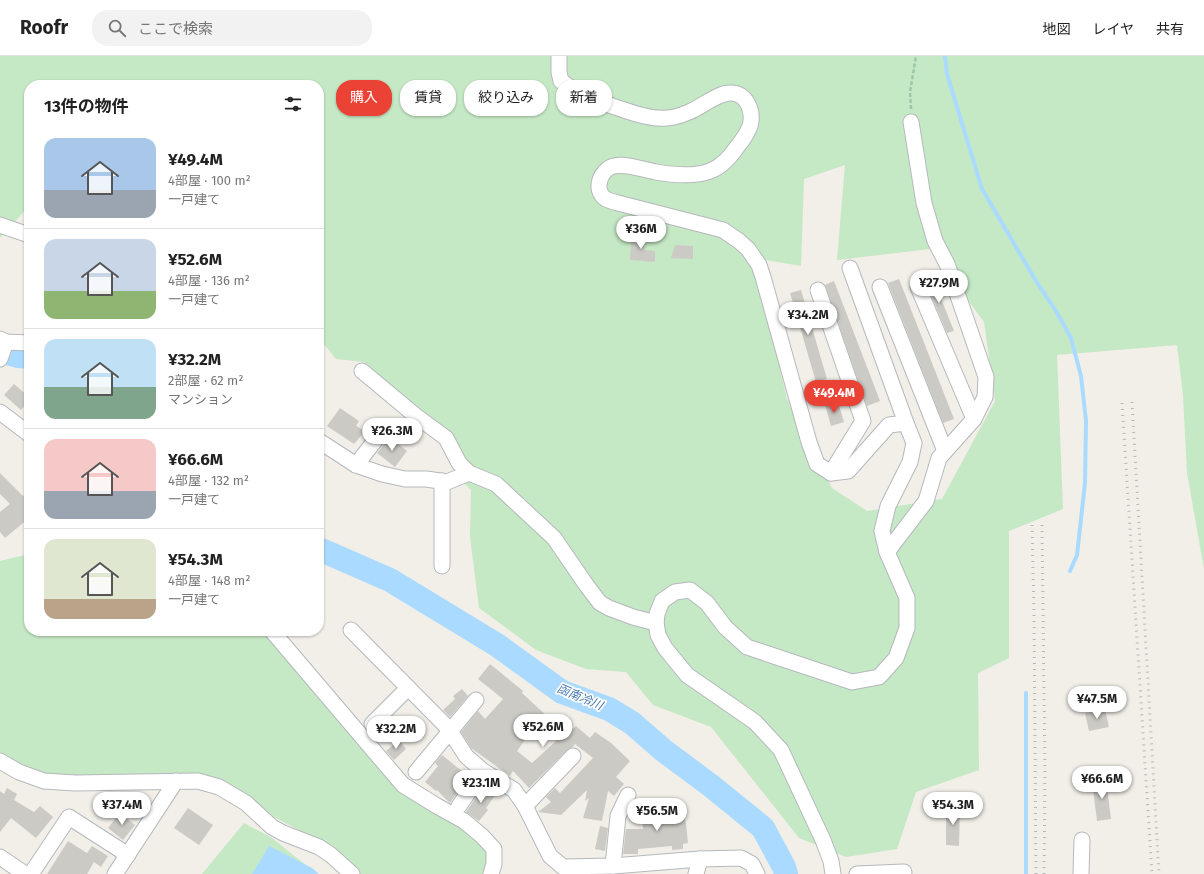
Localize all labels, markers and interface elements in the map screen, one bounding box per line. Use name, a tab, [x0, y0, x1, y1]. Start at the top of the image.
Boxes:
search box	[92, 10, 372, 46]
text: Roofr	[20, 16, 68, 39]
icon: search	[106, 17, 128, 39]
text: ここで検索	[138, 20, 213, 38]
text: 地図	[1042, 21, 1070, 38]
text: レイヤ	[1092, 21, 1134, 38]
text: 共有	[1156, 21, 1184, 38]
chip: 購入	[336, 80, 392, 116]
chip: 賃貸	[400, 80, 456, 116]
chip: 絞り込み	[464, 80, 548, 116]
chip: 新着	[556, 80, 612, 116]
icon: filters	[282, 93, 304, 115]
text: 13件の物件	[44, 96, 129, 117]
text: ¥49.4M	[168, 149, 223, 170]
icon: home	[76, 154, 124, 202]
text: 4部屋 · 100 m²	[168, 173, 251, 188]
text: 一戸建て	[168, 192, 220, 207]
pin: ¥36M	[617, 216, 665, 250]
text: ¥36M	[625, 221, 657, 236]
text: ¥52.6M	[168, 249, 222, 270]
icon: home	[76, 255, 124, 303]
pin: ¥27.9M	[906, 270, 972, 304]
text: 4部屋 · 136 m²	[168, 273, 250, 288]
text: ¥27.9M	[919, 275, 959, 290]
text: 一戸建て	[168, 292, 220, 307]
pin: ¥34.2M	[775, 302, 841, 336]
text: ¥34.2M	[787, 307, 829, 322]
text: ¥32.2M	[168, 349, 221, 370]
icon: home	[76, 355, 124, 403]
text: 2部屋 · 62 m²	[168, 373, 243, 388]
pin: ¥49.4M	[801, 380, 867, 414]
text: ¥49.4M	[813, 385, 855, 400]
text: マンション	[168, 392, 233, 407]
pin: ¥26.3M	[359, 418, 425, 452]
text: ¥26.3M	[371, 423, 413, 438]
text: ¥66.6M	[168, 449, 223, 470]
icon: home	[76, 455, 124, 503]
text: 4部屋 · 132 m²	[168, 473, 249, 488]
text: 一戸建て	[168, 492, 220, 507]
text: ¥54.3M	[168, 549, 223, 570]
icon: home	[76, 555, 124, 603]
text: 4部屋 · 148 m²	[168, 573, 250, 588]
text: 一戸建て	[168, 592, 220, 607]
water label: 函南冷川	[555, 681, 607, 714]
pin: ¥47.5M	[1064, 686, 1130, 720]
text: ¥47.5M	[1077, 691, 1117, 706]
pin: ¥52.6M	[510, 714, 576, 748]
pin: ¥32.2M	[363, 716, 429, 750]
text: ¥52.6M	[522, 719, 564, 734]
text: ¥32.2M	[376, 721, 416, 736]
pin: ¥66.6M	[1069, 766, 1135, 800]
pin: ¥23.1M	[448, 770, 514, 804]
text: ¥66.6M	[1081, 771, 1123, 786]
text: ¥23.1M	[462, 775, 500, 790]
pin: ¥37.4M	[89, 792, 155, 826]
pin: ¥54.3M	[920, 792, 986, 826]
text: ¥37.4M	[102, 797, 142, 812]
text: ¥54.3M	[932, 797, 974, 812]
pin: ¥56.5M	[624, 798, 690, 832]
text: ¥56.5M	[636, 803, 678, 818]

